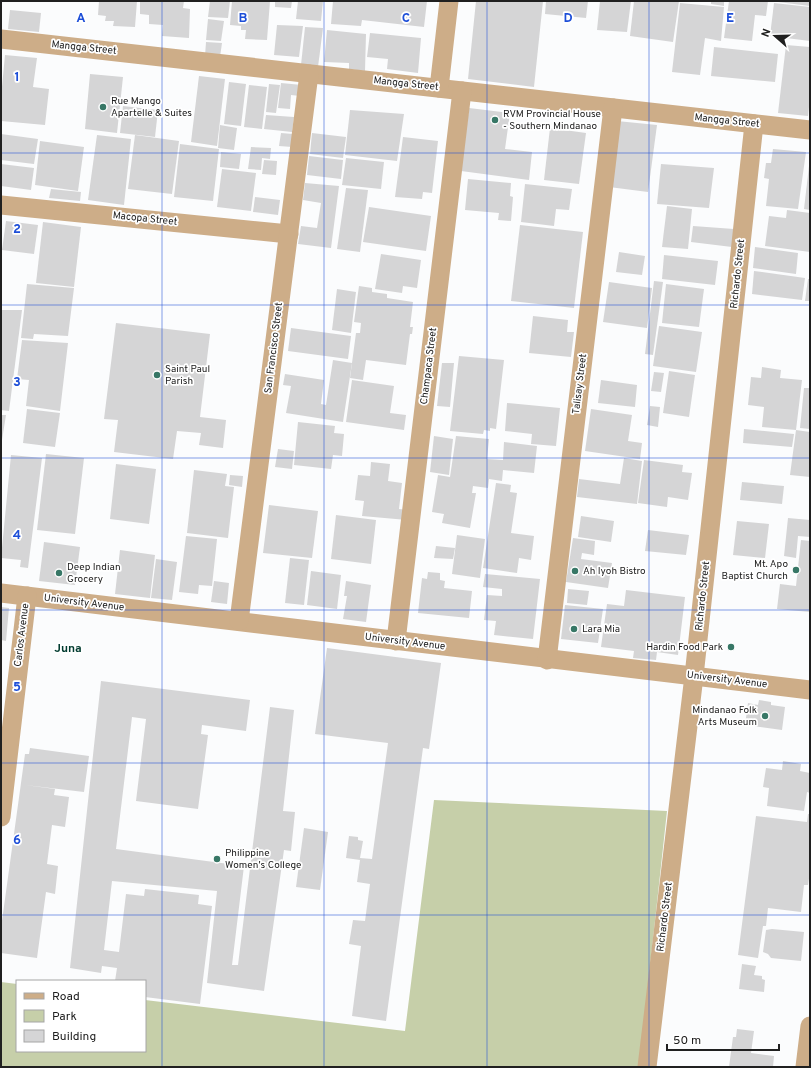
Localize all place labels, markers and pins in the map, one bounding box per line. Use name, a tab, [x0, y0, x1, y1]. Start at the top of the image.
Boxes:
place label: Rue Mango Apartelle & Suites	[111, 95, 192, 120]
marker: Rue Mango Apartelle & Suites	[98, 102, 108, 112]
place label: RVM Provincial House - Southern Mindanao	[503, 108, 601, 133]
marker: RVM Provincial House - Southern Mindanao	[490, 115, 500, 125]
place label: Saint Paul Parish	[165, 363, 210, 388]
marker: Saint Paul Parish	[152, 370, 162, 380]
place label: Mt. Apo Baptist Church	[721, 558, 788, 583]
place label: Deep Indian Grocery	[67, 561, 121, 586]
place label: Ah Iyoh Bistro	[583, 565, 646, 578]
marker: Mt. Apo Baptist Church	[791, 565, 801, 575]
marker: Ah Iyoh Bistro	[570, 566, 580, 576]
marker: Deep Indian Grocery	[54, 568, 64, 578]
place label: Lara Mia	[582, 623, 620, 636]
marker: Lara Mia	[569, 624, 579, 634]
place label: Hardin Food Park	[646, 641, 723, 654]
marker: Hardin Food Park	[726, 642, 736, 652]
place label: Mindanao Folk Arts Museum	[692, 704, 757, 729]
marker: Mindanao Folk Arts Museum	[760, 711, 770, 721]
place label: Philippine Women's College	[225, 847, 302, 872]
marker: Philippine Women's College	[212, 854, 222, 864]

